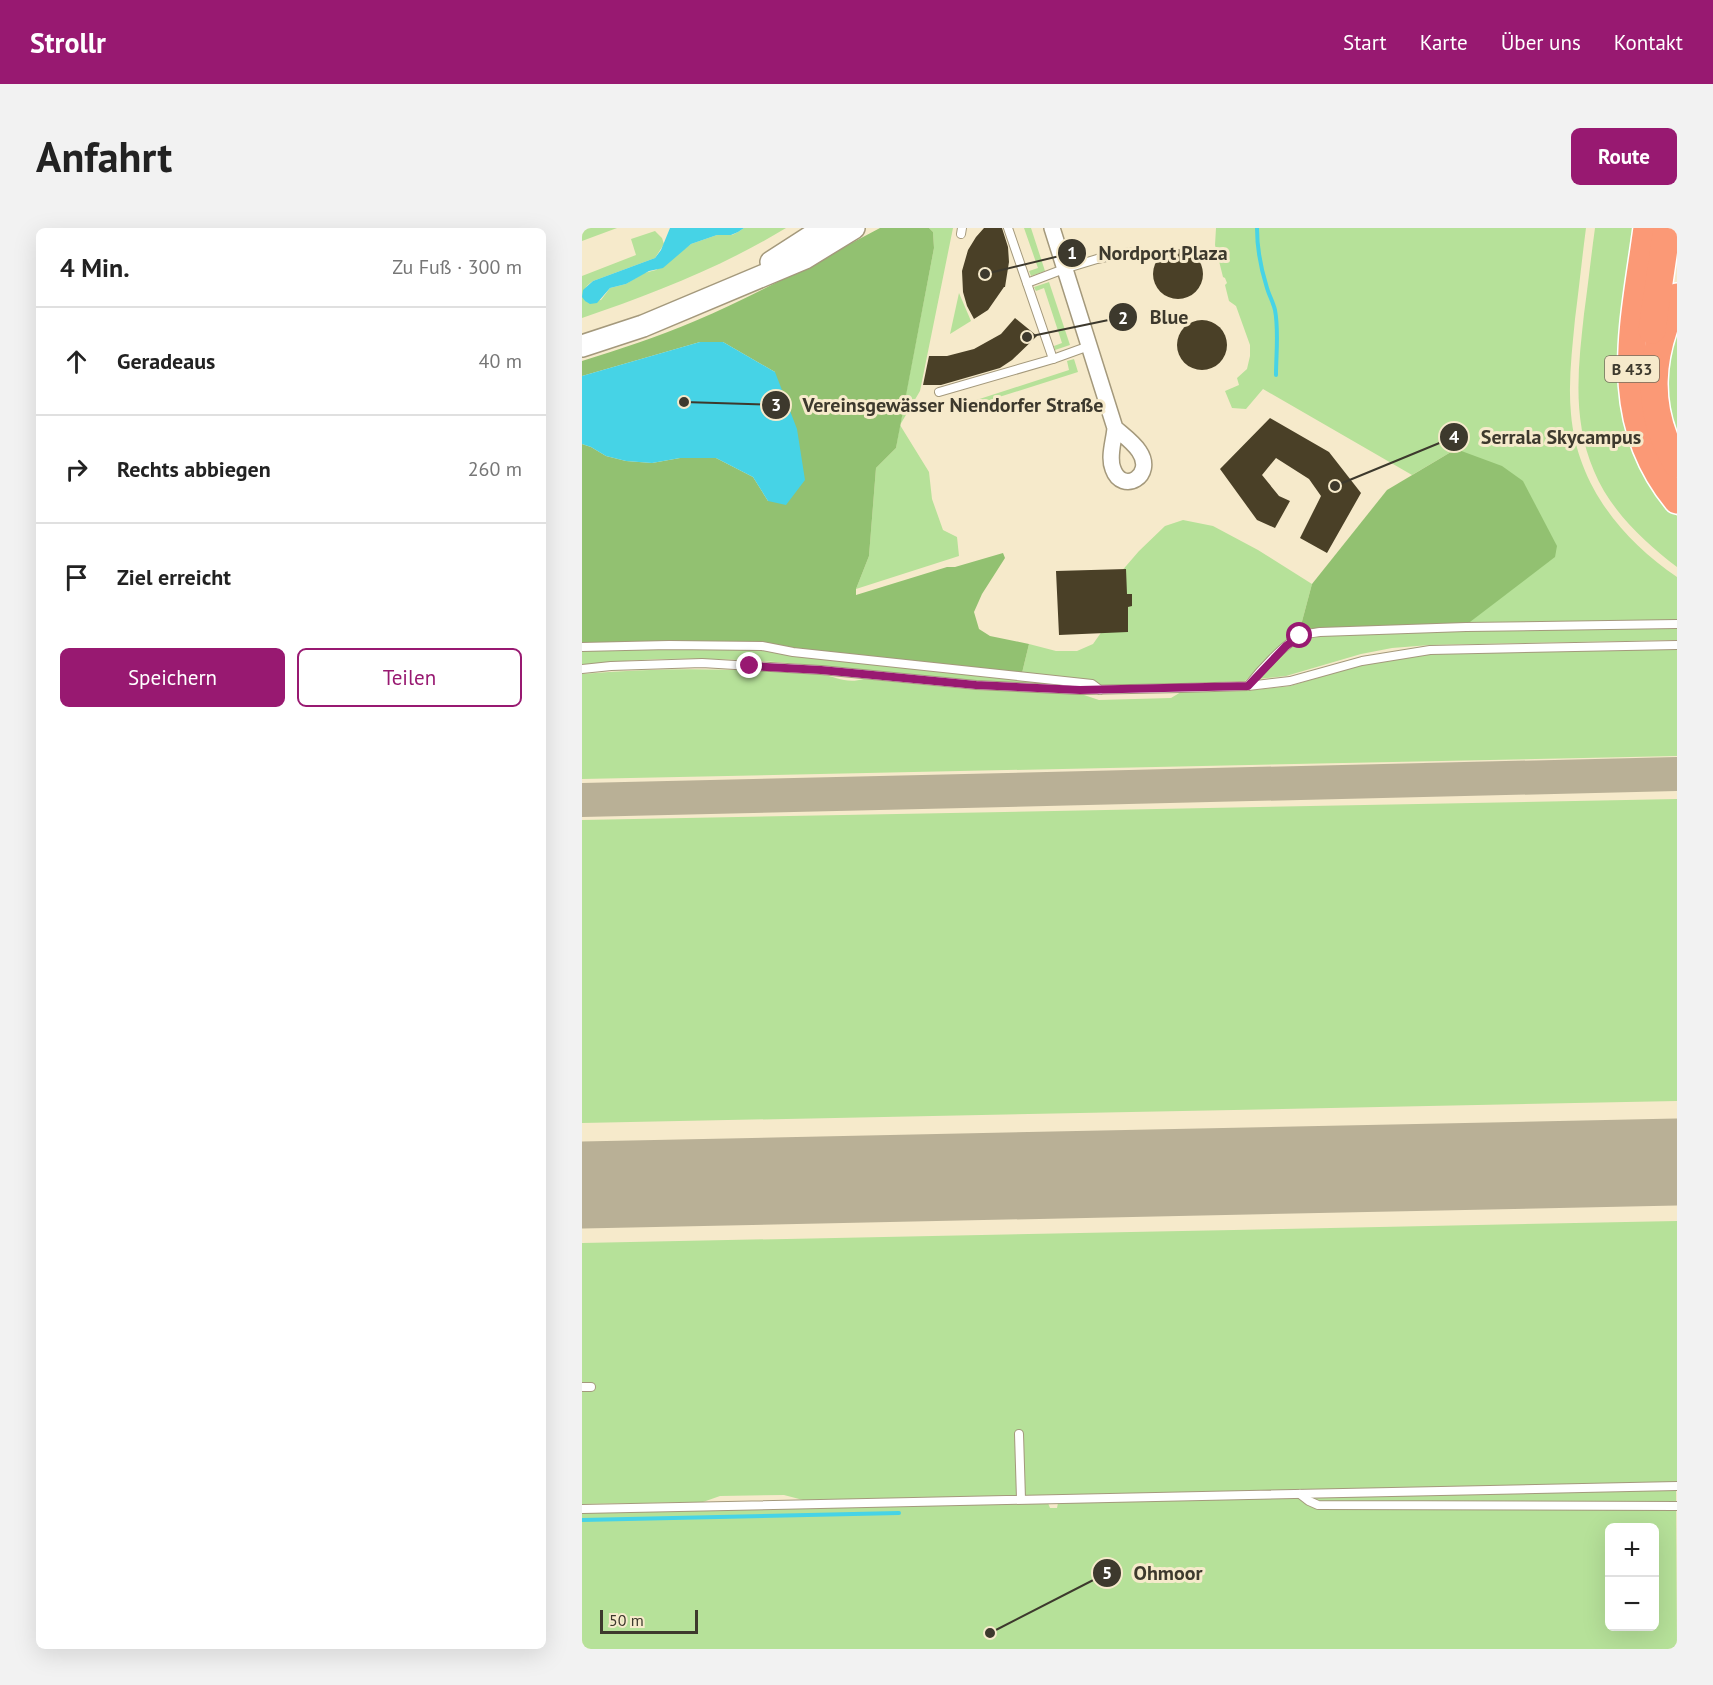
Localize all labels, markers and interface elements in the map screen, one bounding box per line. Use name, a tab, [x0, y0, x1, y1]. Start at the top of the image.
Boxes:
text: Strollr	[30, 24, 106, 61]
text: Start	[1343, 29, 1387, 56]
text: Karte	[1420, 29, 1468, 56]
text: Über uns	[1501, 29, 1581, 56]
text: Kontakt	[1614, 29, 1683, 56]
button: Route	[1571, 128, 1677, 185]
text: Anfahrt	[36, 129, 172, 184]
callout: Nordport Plaza	[1057, 234, 1240, 272]
text: Nordport Plaza	[1098, 240, 1228, 266]
text: 1	[1067, 241, 1077, 264]
text: 4 Min.	[60, 251, 130, 284]
text: Zu Fuß · 300 m	[392, 254, 522, 280]
callout: Blue	[1108, 298, 1200, 336]
text: Blue	[1150, 304, 1188, 330]
text: 2	[1118, 306, 1128, 329]
icon: ahead	[60, 345, 93, 378]
text: Geradeaus	[117, 347, 215, 375]
text: 40 m	[479, 348, 522, 374]
road number: B 433	[1605, 356, 1659, 382]
callout: Vereinsgewässer Niendorfer Straße	[761, 386, 1115, 424]
text: Vereinsgewässer Niendorfer Straße	[802, 392, 1103, 418]
text: 3	[771, 393, 781, 416]
callout: Serrala Skycampus	[1439, 418, 1654, 456]
text: Serrala Skycampus	[1481, 424, 1641, 450]
text: 4	[1449, 425, 1459, 448]
icon: right	[60, 453, 93, 486]
text: Rechts abbiegen	[117, 455, 271, 483]
text: 260 m	[468, 456, 522, 482]
icon: arrive	[60, 561, 93, 594]
text: Ziel erreicht	[117, 563, 231, 591]
route start	[1286, 622, 1312, 648]
button: Speichern	[60, 648, 285, 707]
button: Teilen	[297, 648, 522, 707]
route end	[736, 652, 762, 678]
map controls	[1605, 1523, 1659, 1631]
button: +	[1605, 1523, 1659, 1577]
callout: Ohmoor	[1092, 1554, 1215, 1592]
text: Ohmoor	[1134, 1560, 1202, 1586]
text: 5	[1102, 1561, 1112, 1584]
button: −	[1605, 1577, 1659, 1631]
scale bar	[600, 1607, 698, 1634]
text: 50 m	[609, 1610, 644, 1630]

